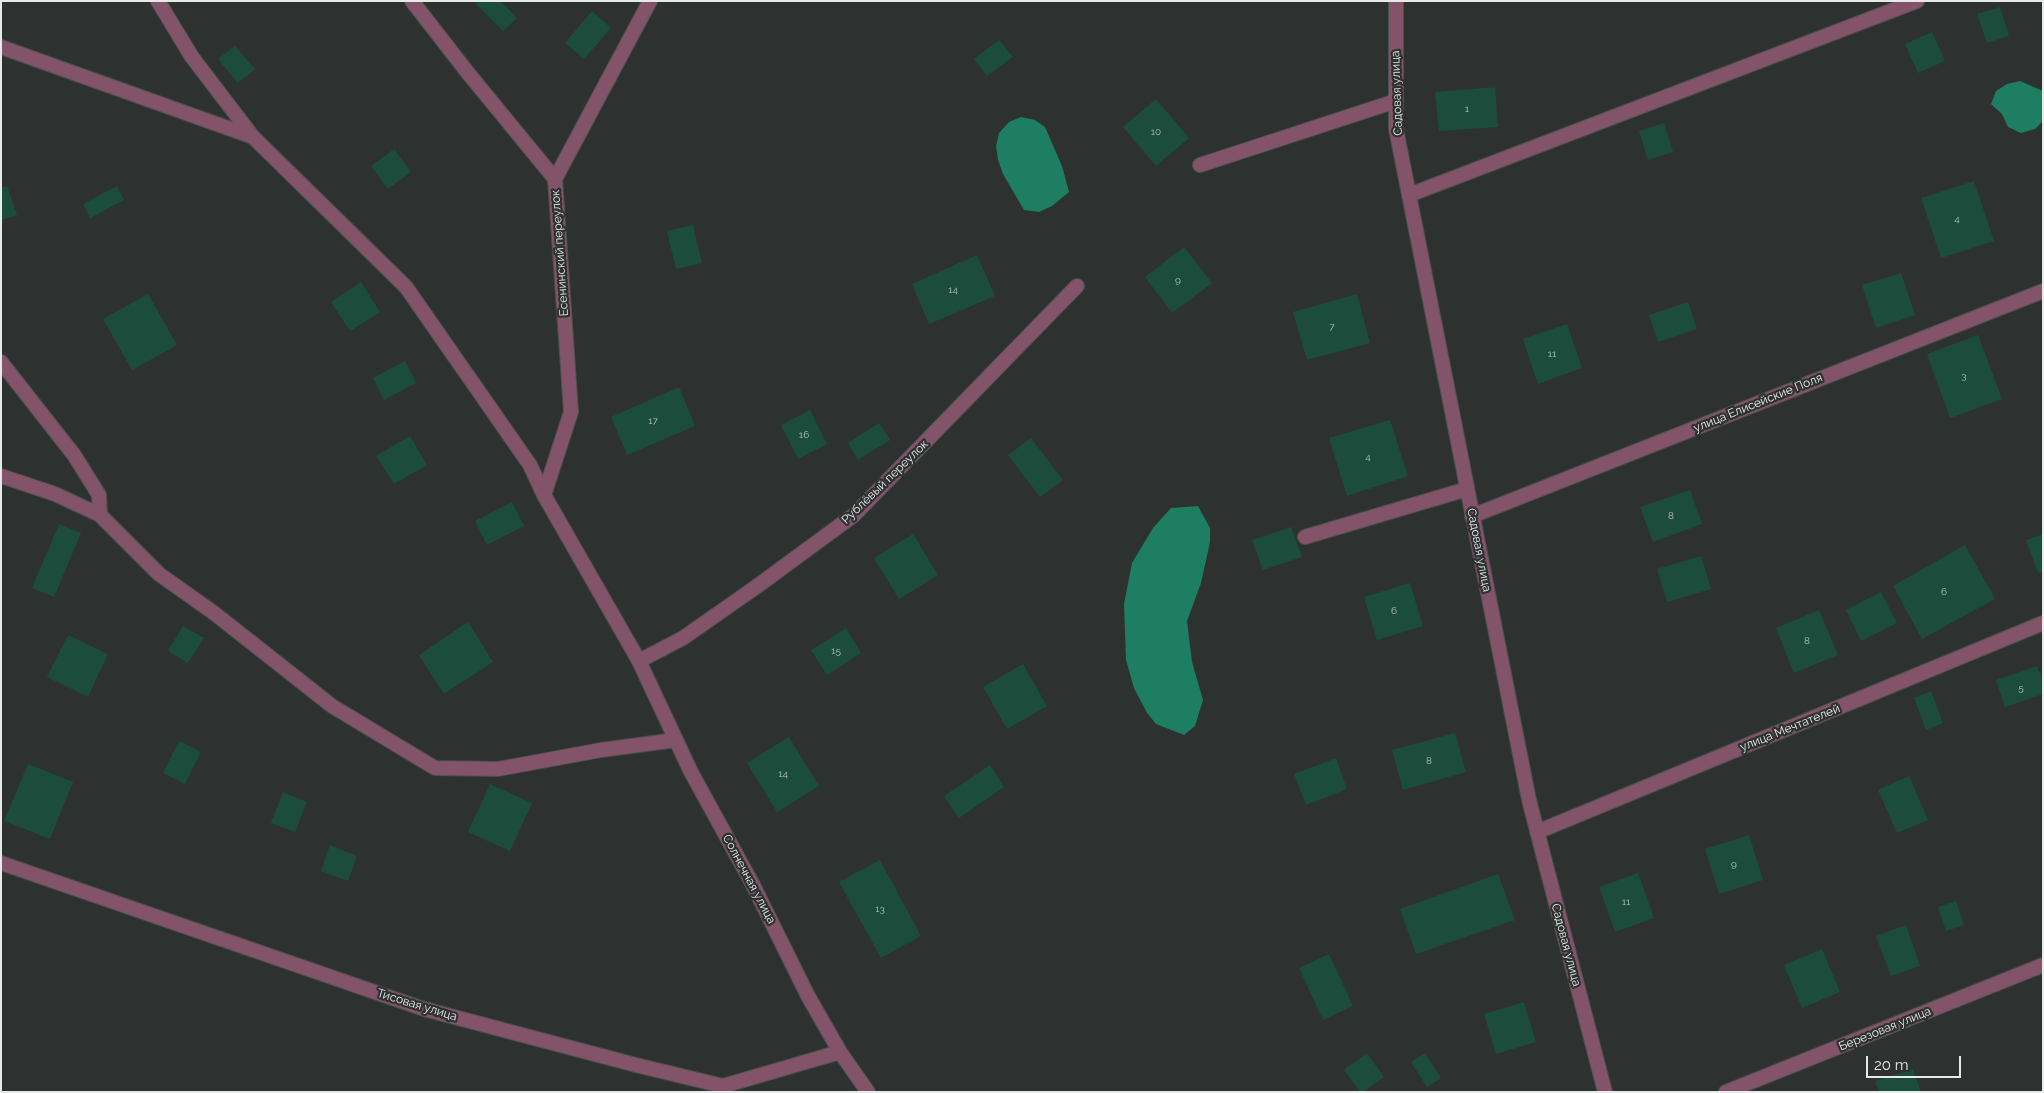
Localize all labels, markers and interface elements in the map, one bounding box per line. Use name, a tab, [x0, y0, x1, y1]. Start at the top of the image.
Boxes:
street label: Садовая улица	[1388, 50, 1406, 136]
house number: 1	[1465, 103, 1469, 115]
house number: 10	[1151, 126, 1161, 138]
street label: Есенинский переулок	[548, 189, 572, 317]
house number: 4	[1954, 213, 1960, 225]
house number: 9	[1175, 274, 1181, 286]
house number: 14	[948, 284, 958, 296]
house number: 7	[1329, 321, 1335, 333]
house number: 11	[1548, 348, 1556, 360]
house number: 3	[1961, 370, 1967, 382]
street label: улица Елисейские Поля	[1691, 371, 1825, 435]
house number: 17	[648, 415, 658, 427]
house number: 16	[799, 429, 809, 441]
street label: Рублёвый переулок	[839, 437, 931, 527]
house number: 4	[1365, 451, 1371, 463]
street label: Садовая улица	[1464, 507, 1494, 593]
house number: 8	[1668, 510, 1674, 522]
house number: 6	[1941, 586, 1947, 598]
house number: 6	[1391, 605, 1397, 617]
house number: 8	[1804, 635, 1810, 647]
house number: 15	[831, 645, 841, 657]
house number: 5	[2018, 682, 2024, 694]
street label: улица Мечтателей	[1738, 701, 1842, 755]
house number: 8	[1426, 755, 1432, 767]
house number: 14	[778, 768, 788, 780]
street label: Солнечная улица	[719, 832, 779, 926]
house number: 9	[1731, 858, 1737, 870]
house number: 11	[1622, 896, 1630, 908]
street label: Садовая улица	[1548, 902, 1584, 988]
house number: 13	[875, 903, 885, 915]
street label: Тисовая улица	[375, 986, 459, 1024]
street label: Березовая улица	[1837, 1004, 1933, 1054]
scale bar	[1869, 1046, 1964, 1078]
text: 20 m	[1874, 1056, 1909, 1074]

